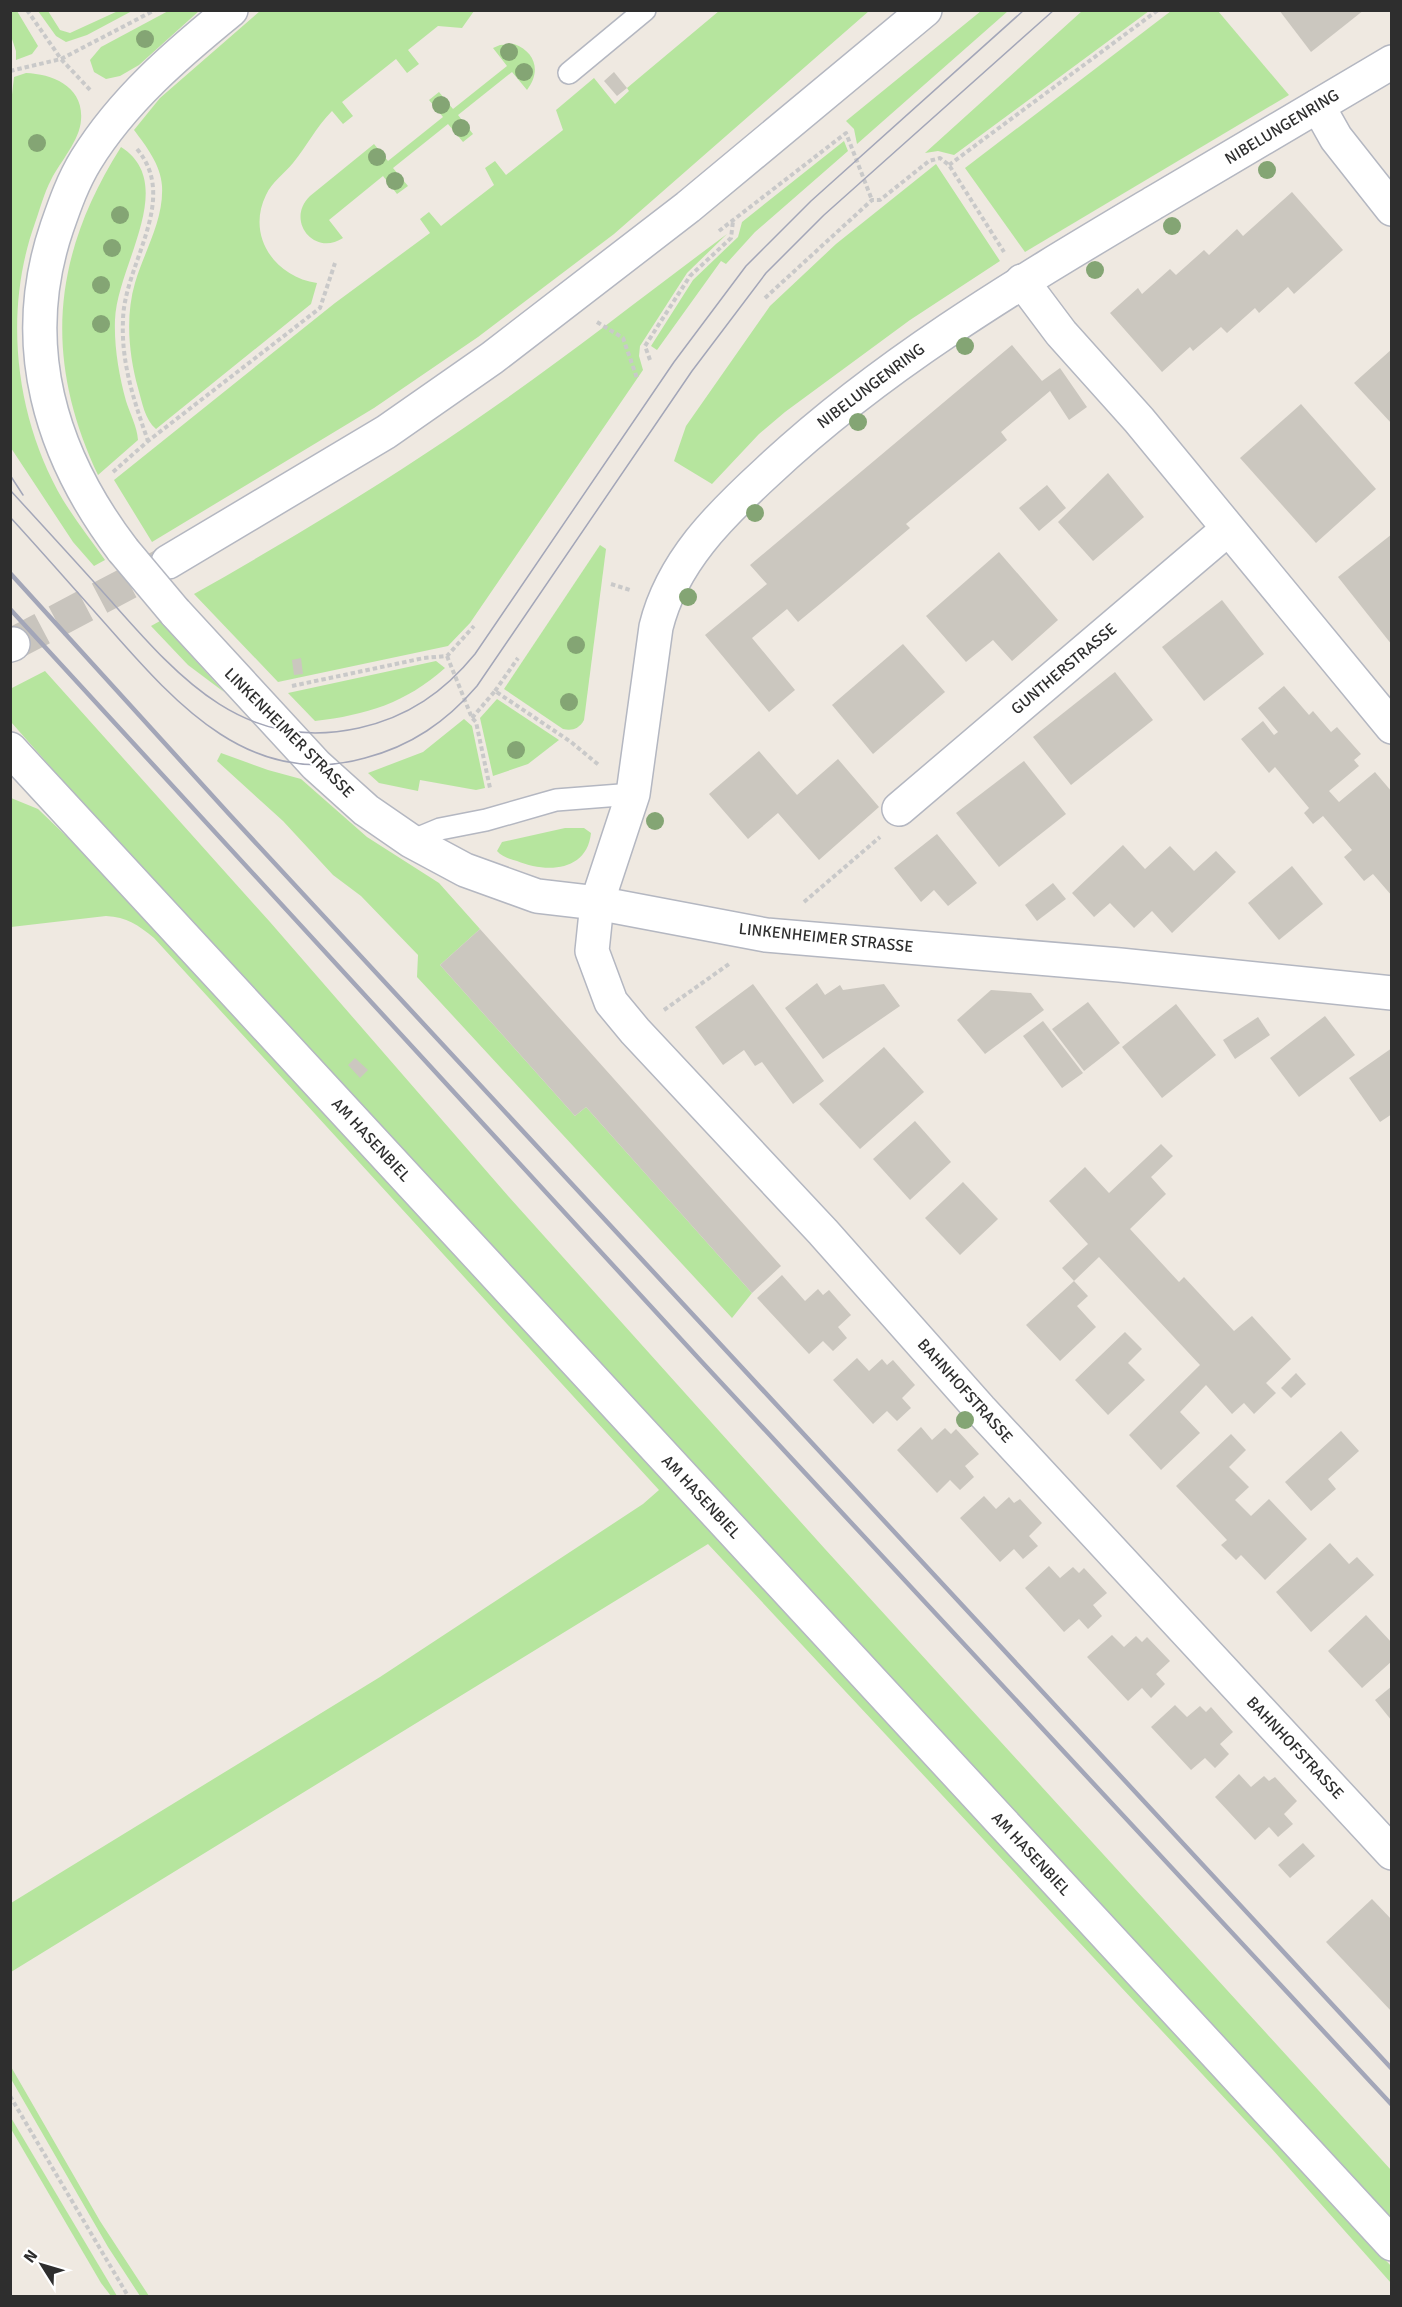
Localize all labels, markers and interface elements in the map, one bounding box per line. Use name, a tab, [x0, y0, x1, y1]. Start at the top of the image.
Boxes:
street label: NIBELUNGENRING	[1221, 85, 1343, 169]
street label: NIBELUNGENRING	[813, 339, 929, 433]
street label: GUNTHERSTRASSE	[1007, 619, 1121, 719]
street label: LINKENHEIMER STRASSE	[220, 664, 358, 802]
street label: LINKENHEIMER STRASSE	[738, 919, 914, 957]
street label: AM HASENBIEL	[327, 1094, 415, 1186]
street label: BAHNHOFSTRASSE	[913, 1335, 1017, 1447]
street label: AM HASENBIEL	[657, 1451, 745, 1543]
street label: BAHNHOFSTRASSE	[1242, 1692, 1348, 1804]
street label: AM HASENBIEL	[987, 1808, 1075, 1900]
north arrow	[12, 2235, 72, 2295]
text: N	[19, 2246, 42, 2267]

